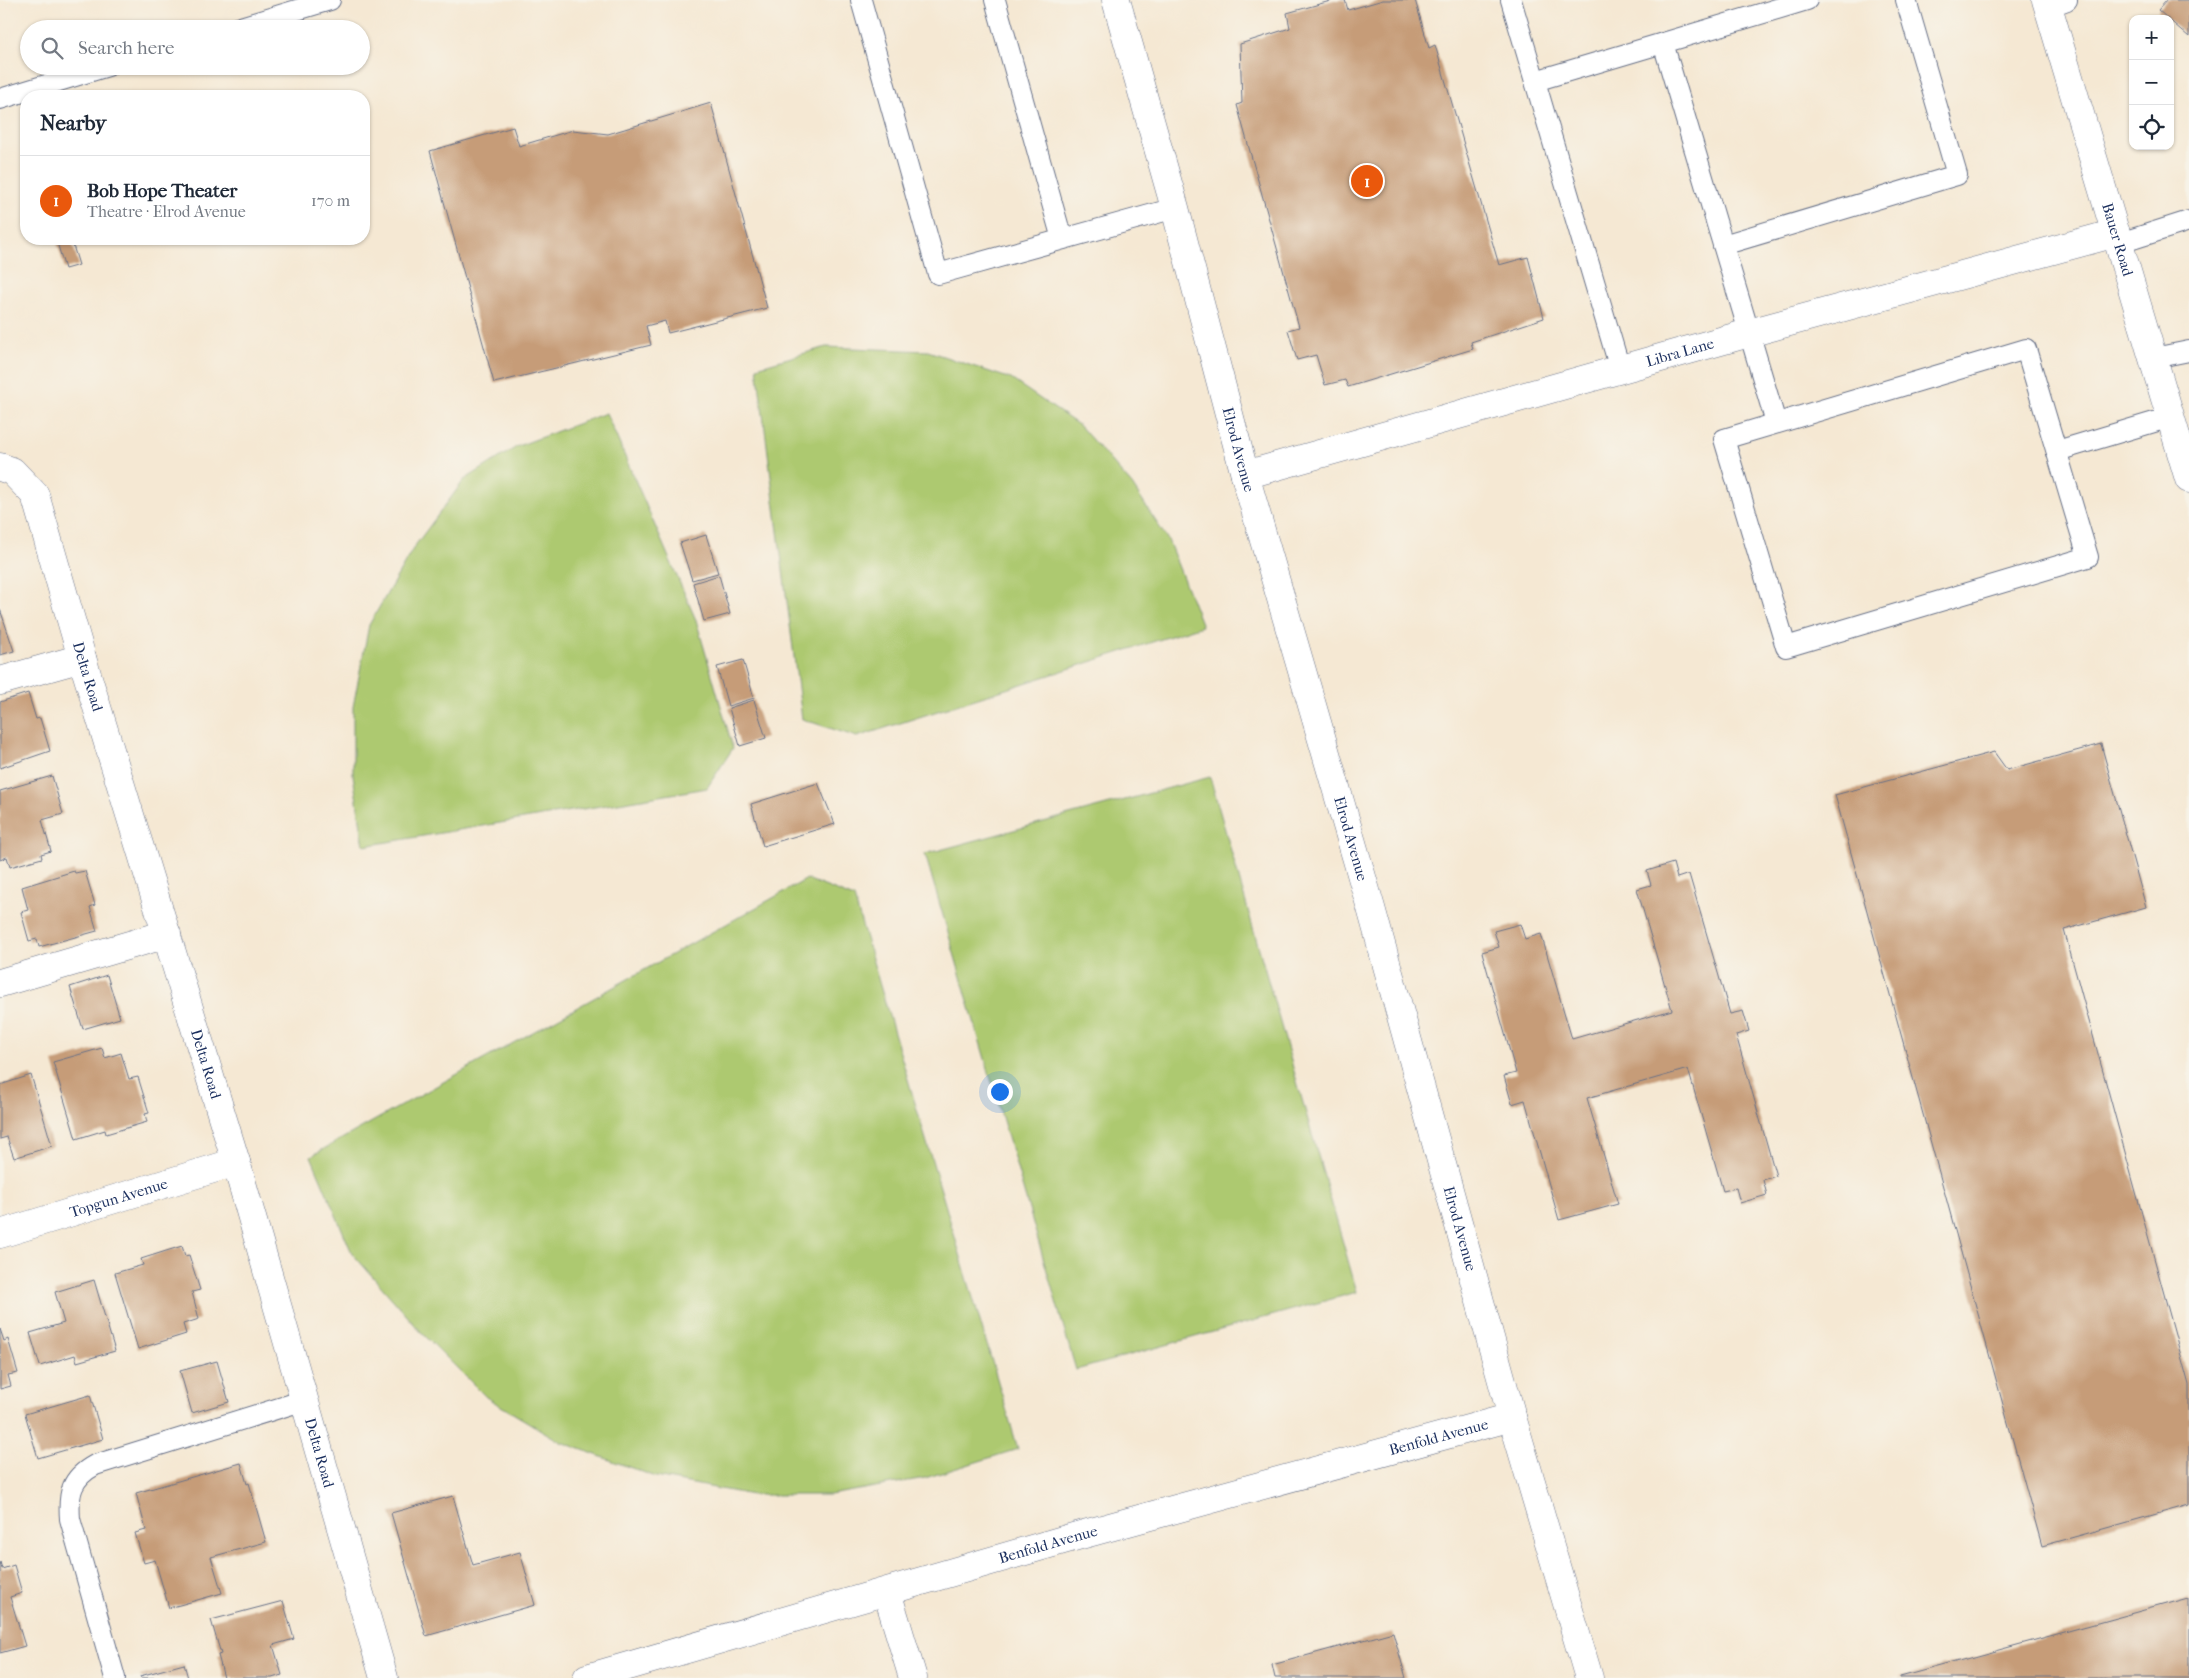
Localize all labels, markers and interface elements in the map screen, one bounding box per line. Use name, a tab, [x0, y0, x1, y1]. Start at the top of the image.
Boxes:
map controls	[2129, 15, 2174, 150]
button: +	[2129, 15, 2174, 60]
search box	[20, 20, 370, 75]
icon: search	[38, 34, 66, 62]
text: Search here	[78, 37, 174, 59]
button: −	[2129, 60, 2174, 105]
button: locate	[2129, 105, 2174, 150]
text: Nearby	[40, 111, 106, 135]
pin: 1	[1351, 162, 1383, 200]
text: Bob Hope Theater	[87, 180, 237, 202]
text: 1	[53, 191, 59, 210]
text: 170 m	[311, 191, 350, 210]
street label: Bauer Road	[2098, 201, 2137, 279]
text: Theatre · Elrod Avenue	[87, 202, 246, 221]
street label: Libra Lane	[1644, 334, 1717, 371]
street label: Elrod Avenue	[1219, 405, 1259, 495]
street label: Delta Road	[69, 640, 107, 714]
street label: Elrod Avenue	[1330, 794, 1372, 884]
street label: Delta Road	[187, 1027, 225, 1102]
your location	[987, 1079, 1013, 1105]
street label: Topgun Avenue	[67, 1174, 170, 1221]
street label: Elrod Avenue	[1440, 1184, 1480, 1274]
street label: Benfold Avenue	[1387, 1415, 1491, 1459]
street label: Delta Road	[301, 1416, 338, 1491]
street label: Benfold Avenue	[997, 1522, 1100, 1567]

